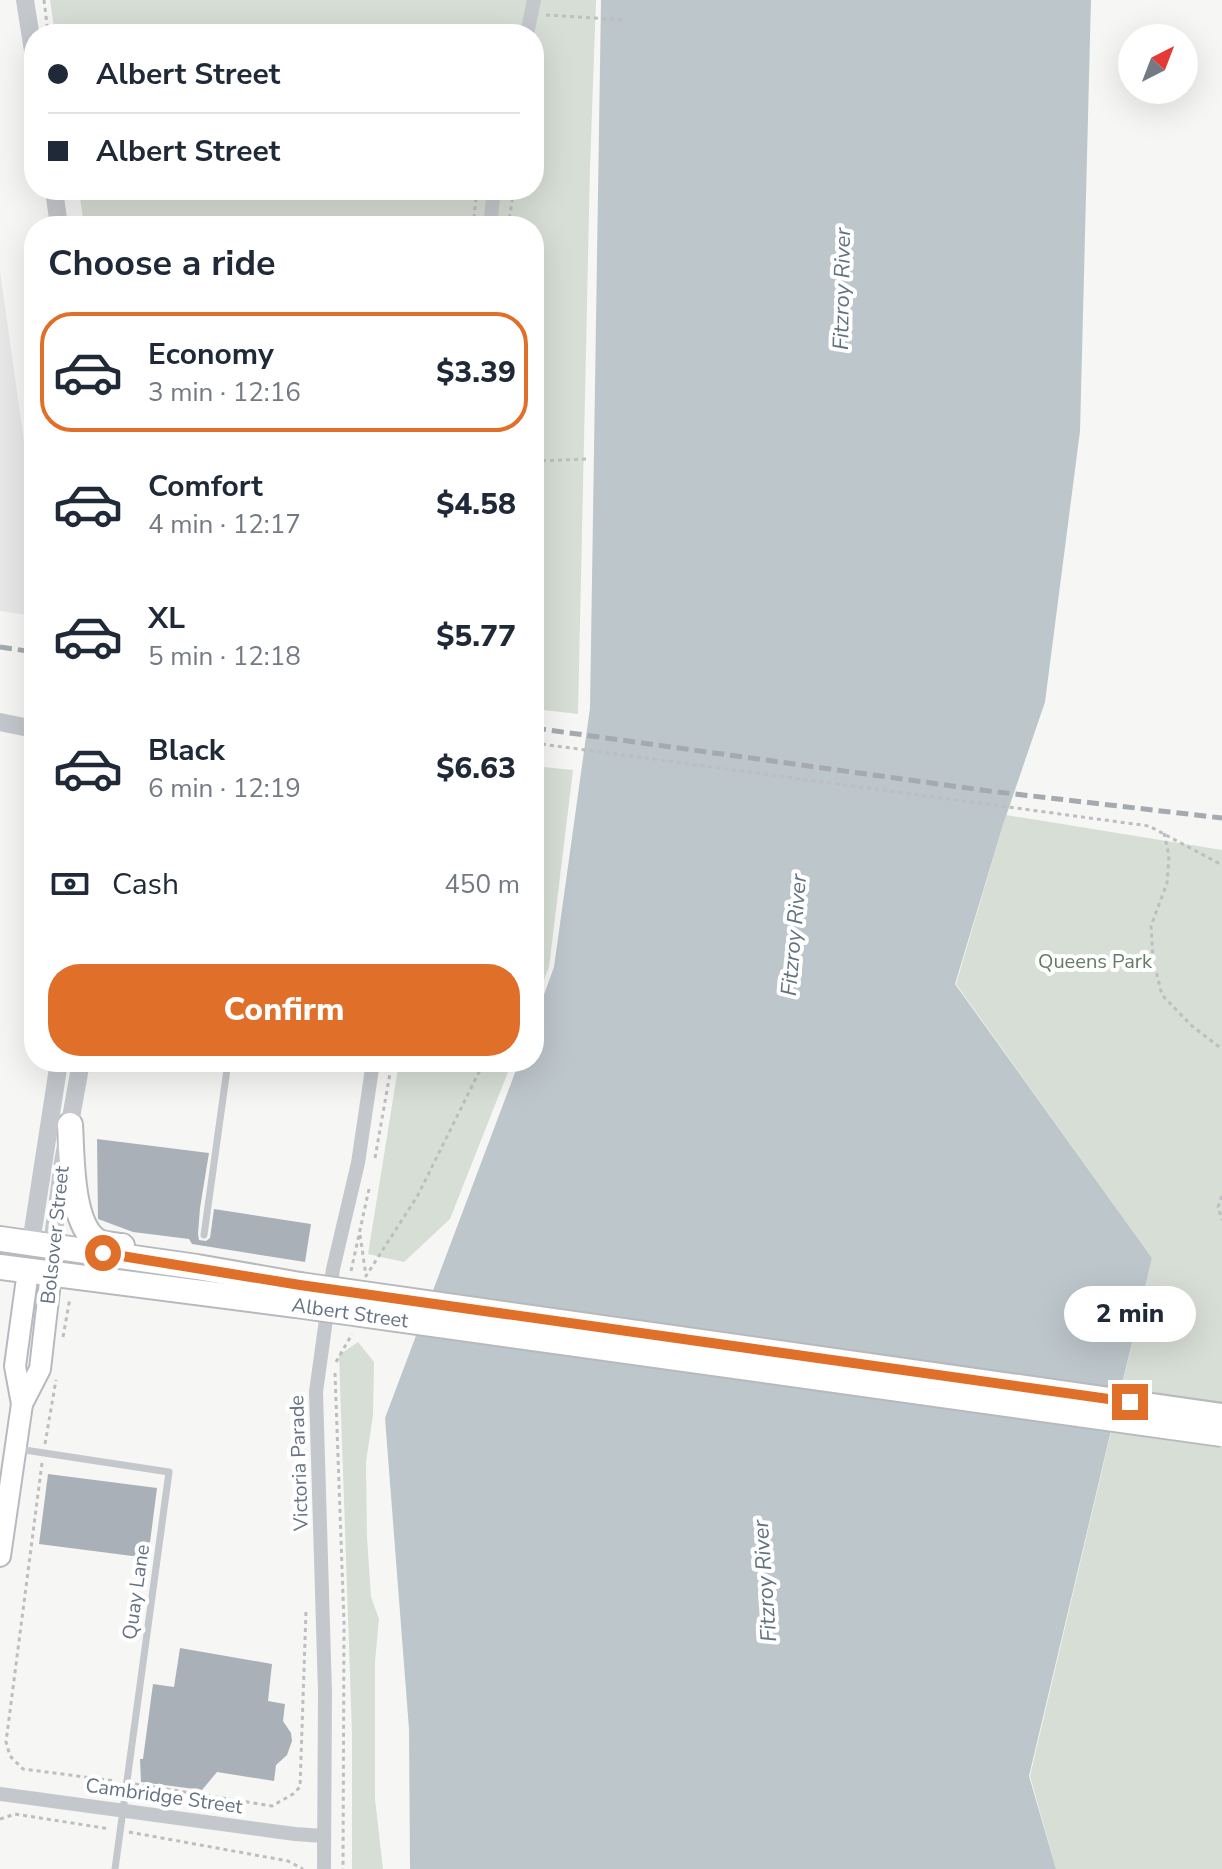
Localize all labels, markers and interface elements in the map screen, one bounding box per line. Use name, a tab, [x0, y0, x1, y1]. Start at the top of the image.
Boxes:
north arrow	[1118, 24, 1198, 104]
map controls	[1118, 24, 1198, 104]
text: Albert Street	[96, 54, 280, 95]
text: Albert Street	[96, 131, 280, 172]
water label: Fitzroy River	[826, 226, 858, 350]
text: Choose a ride	[48, 239, 276, 288]
text: Economy	[148, 334, 274, 375]
icon: car	[52, 336, 124, 408]
text: $3.39	[436, 352, 516, 393]
text: 3 min · 12:16	[148, 375, 301, 410]
text: Comfort	[148, 466, 263, 507]
icon: car	[52, 468, 124, 540]
text: $4.58	[436, 484, 516, 525]
text: 4 min · 12:17	[148, 507, 301, 542]
text: XL	[148, 598, 185, 639]
icon: car	[52, 600, 124, 672]
text: $5.77	[436, 616, 516, 657]
text: 5 min · 12:18	[148, 639, 301, 674]
text: Black	[148, 730, 225, 771]
icon: car	[52, 732, 124, 804]
text: $6.63	[436, 748, 516, 789]
text: 6 min · 12:19	[148, 771, 301, 806]
icon: cash	[48, 862, 92, 906]
text: Cash	[112, 864, 179, 905]
text: 450 m	[444, 867, 520, 902]
water label: Fitzroy River	[774, 872, 814, 997]
park label: Queens Park	[1038, 948, 1153, 975]
button: Confirm	[48, 964, 520, 1056]
street label: Bolsover Street	[34, 1164, 76, 1305]
route start	[85, 1235, 121, 1271]
callout: 2 min	[1064, 1286, 1196, 1342]
street label: Albert Street	[290, 1291, 411, 1335]
text: 2 min	[1096, 1296, 1164, 1331]
route end	[1112, 1384, 1148, 1420]
street label: Victoria Parade	[283, 1395, 315, 1532]
water label: Fitzroy River	[746, 1518, 784, 1643]
street label: Quay Lane	[116, 1543, 156, 1641]
street label: Cambridge Street	[84, 1772, 245, 1821]

